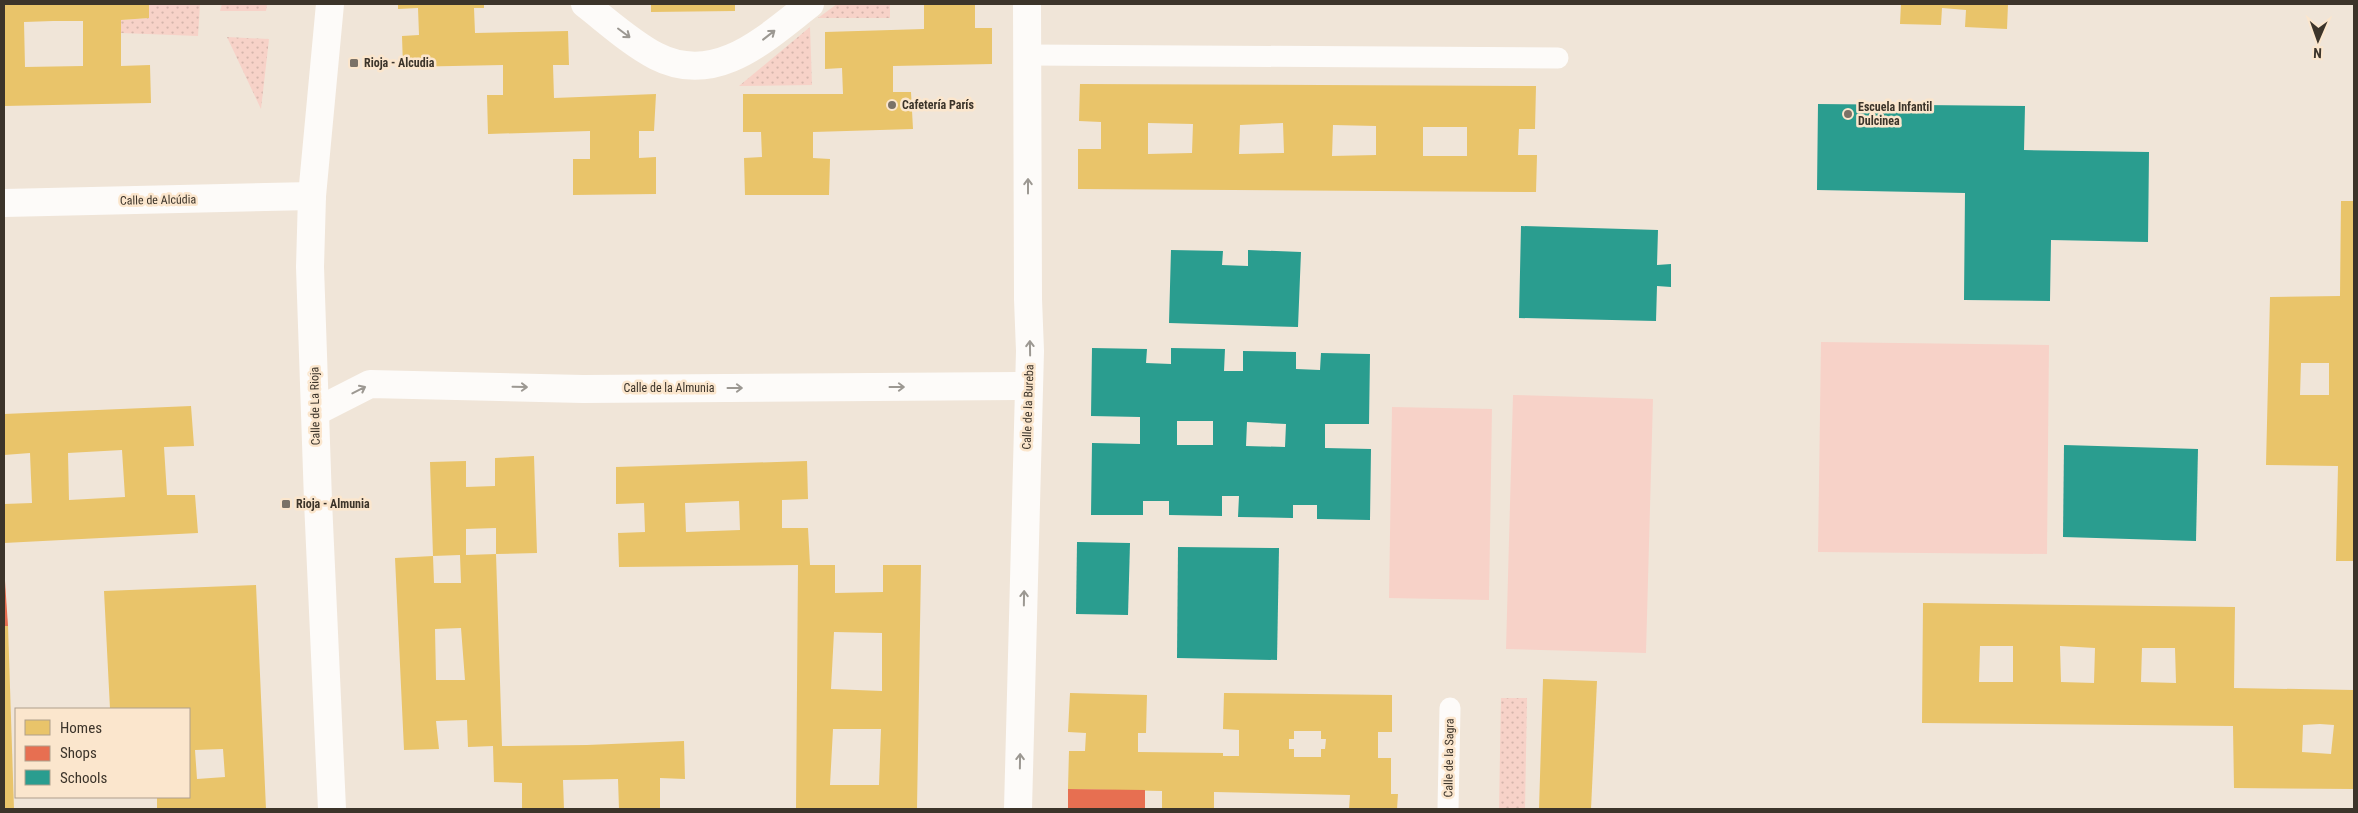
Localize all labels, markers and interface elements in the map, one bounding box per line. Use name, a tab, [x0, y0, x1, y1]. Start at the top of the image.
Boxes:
north arrow	[2293, 15, 2343, 65]
one-way arrow	[617, 28, 631, 38]
one-way arrow	[763, 30, 776, 41]
text: N	[2313, 45, 2322, 61]
place label: Rioja - Alcudia	[364, 56, 435, 70]
marker: Rioja - Alcudia	[348, 57, 360, 69]
place label: Cafetería París	[902, 98, 975, 112]
marker: Cafetería París	[886, 99, 898, 111]
place label: Escuela Infantil Dulcinea	[1858, 100, 1932, 128]
marker: Escuela Infantil Dulcinea	[1842, 108, 1854, 120]
one-way arrow	[1023, 178, 1033, 194]
street label: Calle de Alcúdia	[120, 192, 196, 208]
one-way arrow	[1025, 340, 1035, 356]
street label: Calle de la Bureba	[1020, 364, 1036, 450]
street label: Calle de La Rioja	[307, 366, 323, 445]
street label: Calle de la Almunia	[624, 381, 715, 395]
one-way arrow	[511, 383, 527, 392]
one-way arrow	[726, 383, 742, 393]
one-way arrow	[889, 383, 905, 392]
one-way arrow	[351, 385, 366, 395]
place label: Rioja - Almunia	[296, 497, 370, 511]
marker: Rioja - Almunia	[280, 498, 292, 510]
one-way arrow	[1019, 590, 1028, 606]
legend	[15, 708, 190, 798]
street label: Calle de la Sagra	[1441, 718, 1457, 798]
text: Homes	[60, 719, 102, 737]
text: Shops	[60, 744, 97, 762]
one-way arrow	[1015, 753, 1024, 769]
text: Schools	[60, 769, 107, 787]

